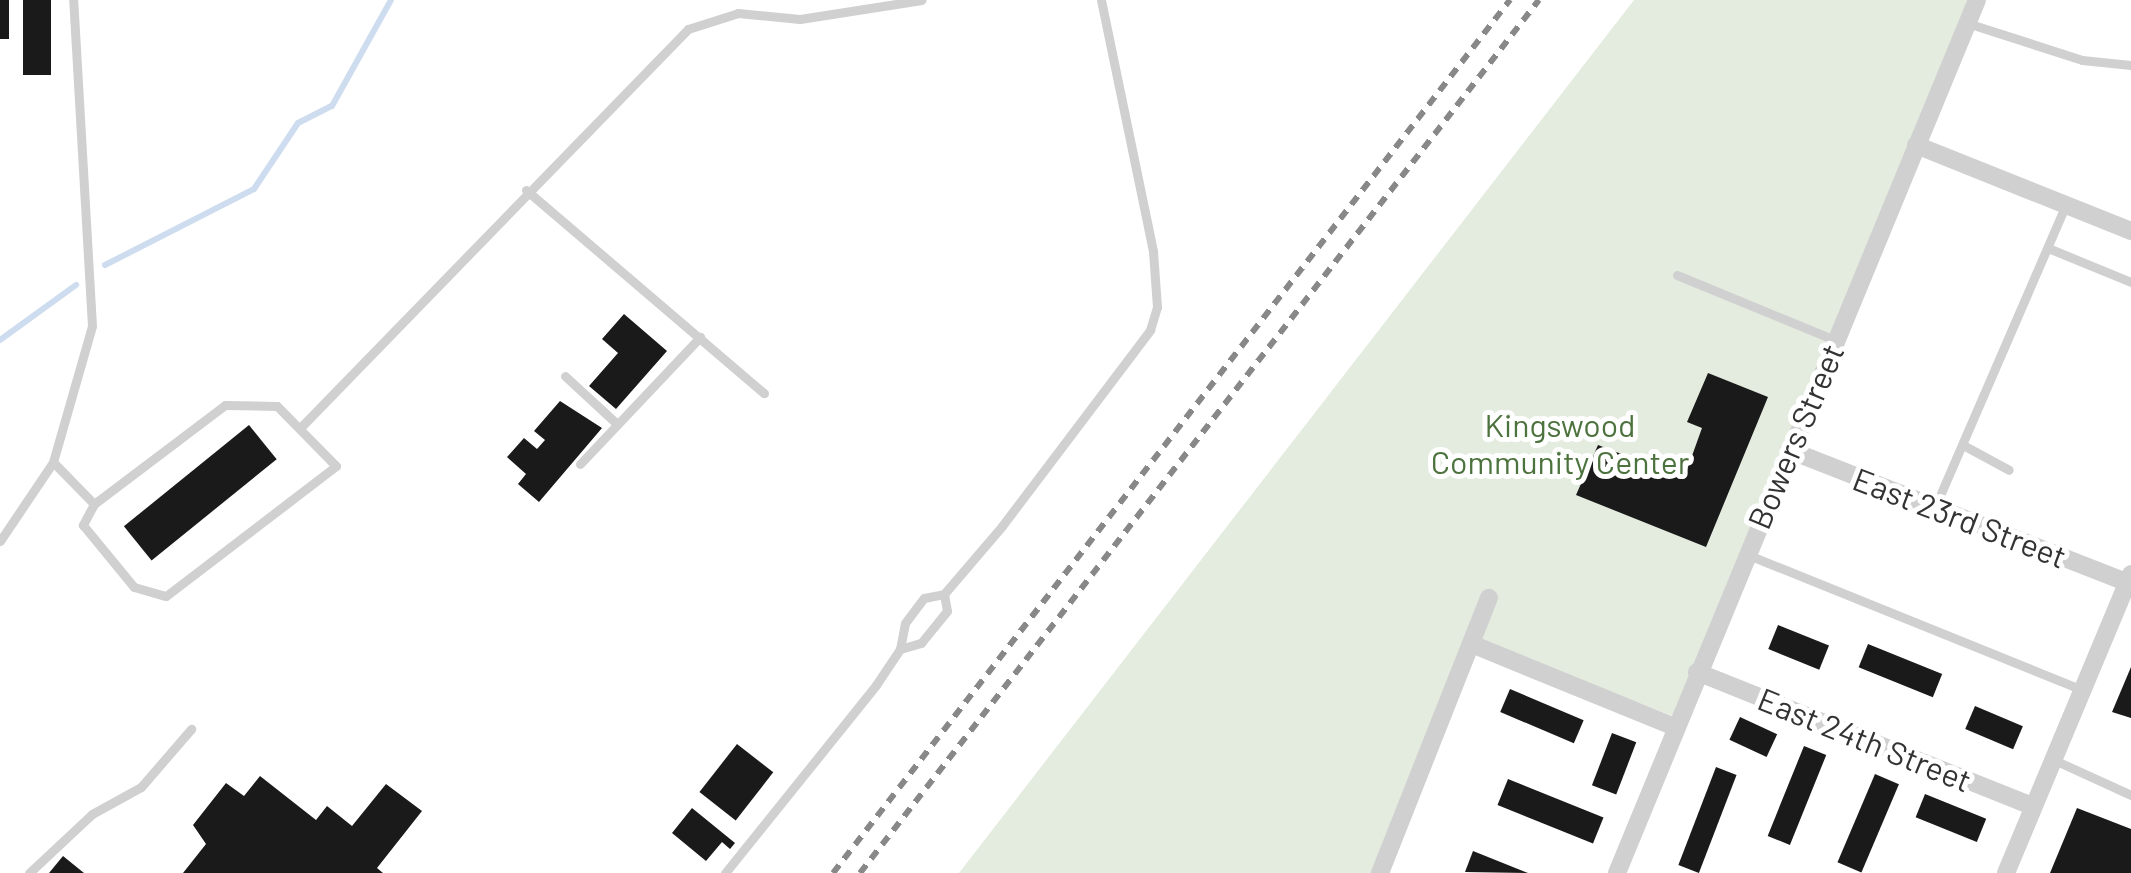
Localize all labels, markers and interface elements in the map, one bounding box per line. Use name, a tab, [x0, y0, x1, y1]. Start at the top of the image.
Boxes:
street label: Bowers Street	[1739, 338, 1851, 534]
park label: Kingswood Community Center	[1431, 406, 1689, 481]
street label: East 23rd Street	[1848, 459, 2072, 575]
street label: East 24th Street	[1753, 679, 1977, 799]

